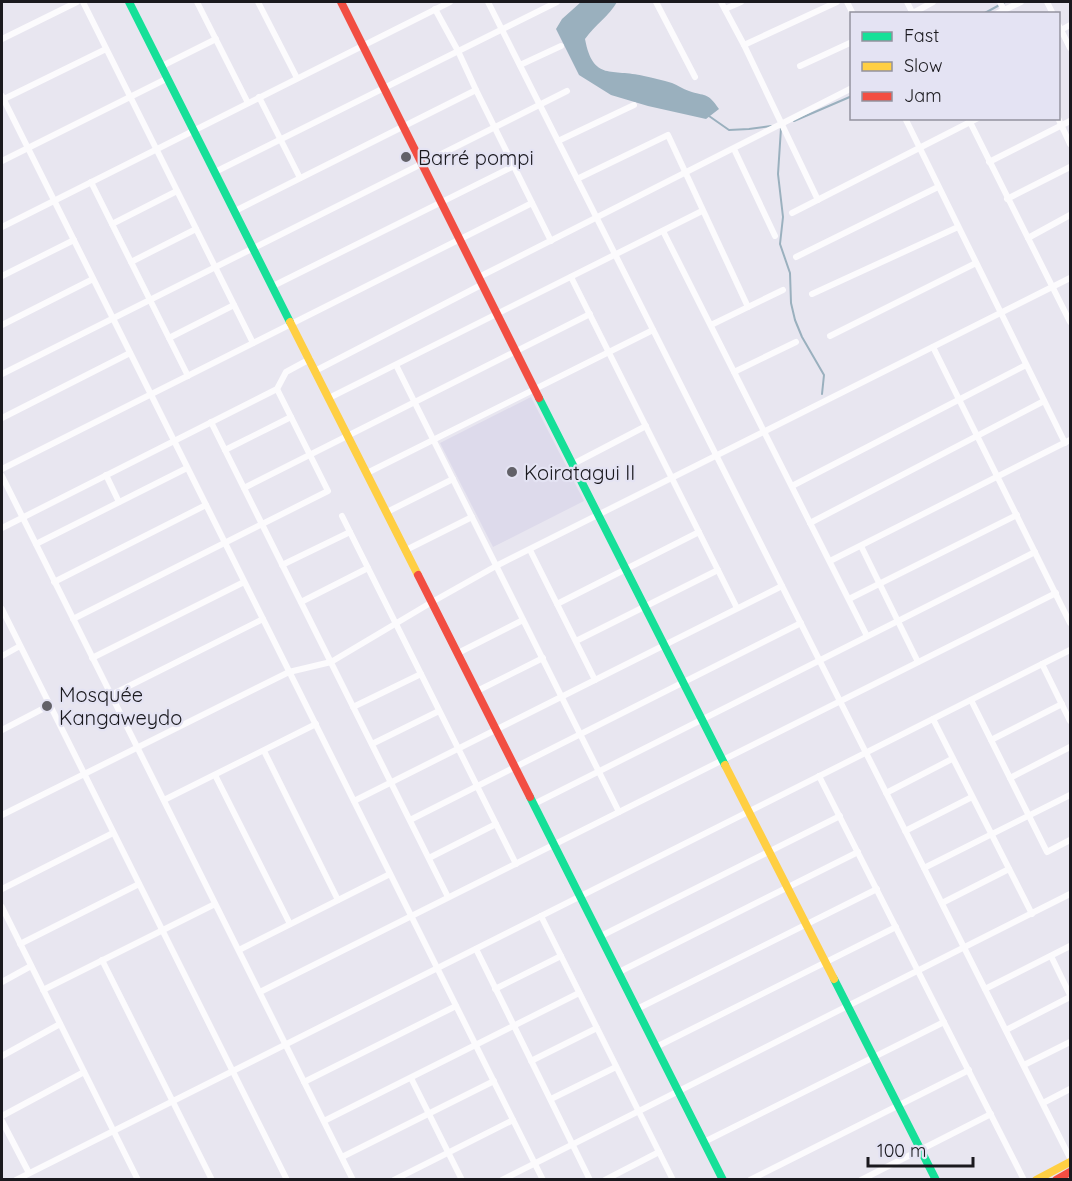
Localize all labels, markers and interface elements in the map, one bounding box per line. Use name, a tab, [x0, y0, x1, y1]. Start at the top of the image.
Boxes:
legend	[850, 12, 1060, 120]
text: Fast	[904, 24, 939, 47]
text: Slow	[904, 54, 942, 77]
text: Jam	[904, 84, 942, 107]
place label: Barré pompi	[418, 145, 534, 170]
marker: Barré pompi	[399, 150, 413, 164]
place label: Koiratagui II	[524, 460, 635, 485]
marker: Koiratagui II	[505, 465, 519, 479]
place label: Mosquée Kangaweydo	[59, 682, 182, 730]
marker: Mosquée Kangaweydo	[40, 699, 54, 713]
scale bar	[868, 1130, 973, 1168]
text: 100 m	[877, 1139, 926, 1162]

